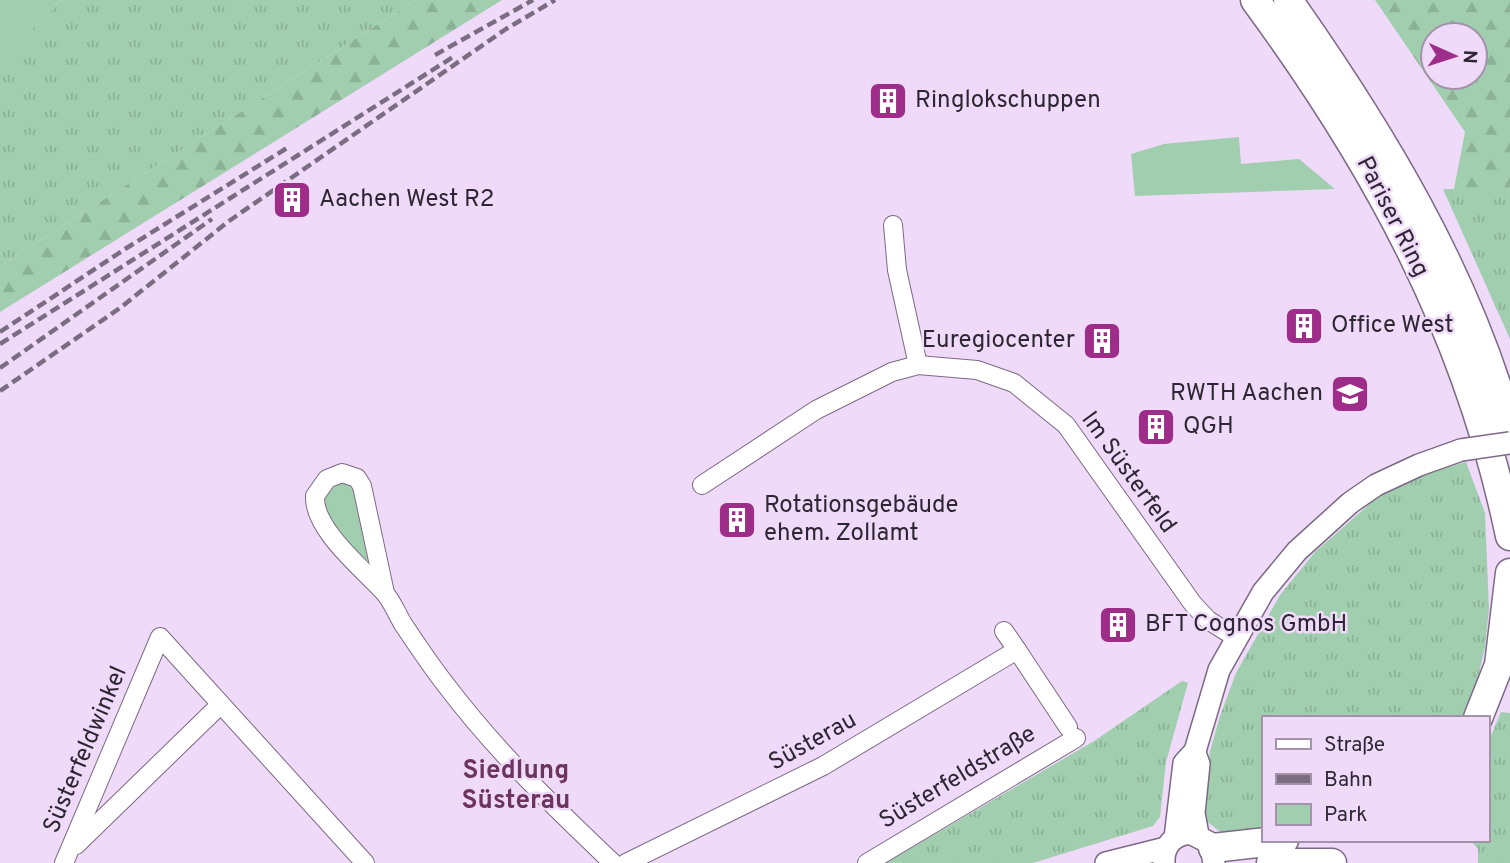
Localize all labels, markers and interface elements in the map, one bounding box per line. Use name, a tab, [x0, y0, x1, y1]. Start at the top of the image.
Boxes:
north arrow	[1419, 21, 1489, 91]
text: N	[1457, 49, 1481, 64]
building icon: Ringlokschuppen	[867, 80, 909, 122]
place label: Ringlokschuppen	[915, 86, 1101, 116]
street label: Pariser Ring	[1349, 152, 1435, 282]
building icon: Aachen West R2	[271, 179, 313, 221]
place label: Aachen West R2	[319, 185, 494, 215]
building icon: Office West	[1283, 305, 1325, 347]
place label: Office West	[1331, 311, 1454, 341]
building icon: Euregiocenter	[1081, 320, 1123, 362]
place label: Euregiocenter	[922, 326, 1075, 356]
school or university icon: RWTH Aachen	[1329, 373, 1371, 415]
place label: RWTH Aachen	[1170, 379, 1323, 409]
street label: Im Süsterfeld	[1074, 406, 1182, 540]
building icon: QGH	[1135, 406, 1177, 448]
place label: QGH	[1183, 412, 1234, 442]
place label: Rotationsgebäude ehem. Zollamt	[764, 491, 958, 549]
building icon: Rotationsgebäude ehem. Zollamt	[716, 499, 758, 541]
building icon: BFT Cognos GmbH	[1097, 604, 1139, 646]
place label: BFT Cognos GmbH	[1145, 610, 1347, 640]
street label: Süsterfeldwinkel	[37, 662, 135, 838]
street label: Süsterau	[764, 706, 862, 778]
legend	[1262, 716, 1489, 842]
street label: Süsterfeldstraße	[874, 719, 1042, 837]
text: Straße	[1324, 732, 1385, 759]
district label: Siedlung Süsterau	[462, 755, 570, 818]
text: Bahn	[1324, 767, 1373, 794]
text: Park	[1324, 802, 1367, 829]

